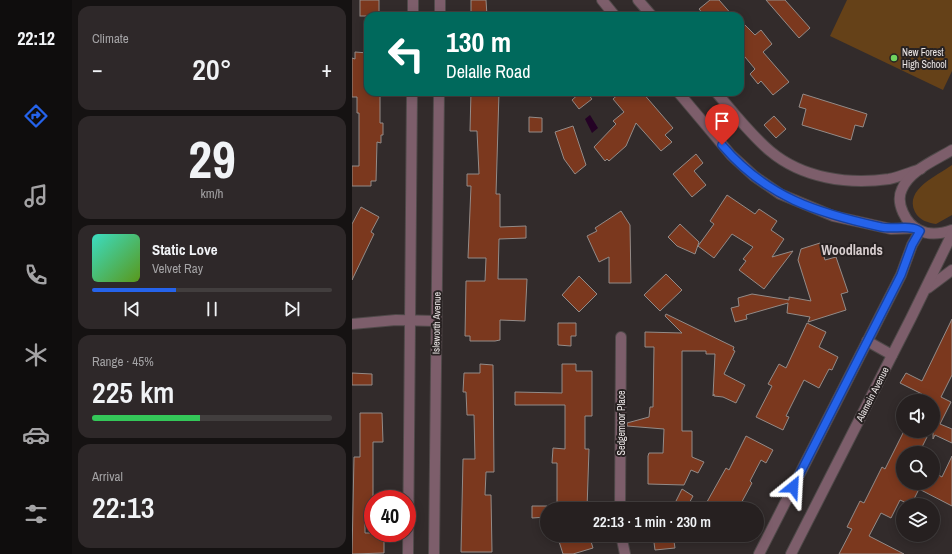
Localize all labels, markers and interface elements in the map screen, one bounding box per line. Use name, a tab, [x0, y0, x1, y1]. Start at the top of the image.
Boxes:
text: 130 m	[446, 23, 511, 61]
text: 22:12	[17, 26, 55, 51]
icon: left	[380, 28, 432, 80]
text: Climate	[92, 30, 129, 47]
place label: New Forest High School	[902, 46, 947, 71]
text: 20°	[192, 49, 232, 89]
marker: New Forest High School	[889, 53, 899, 63]
text: −	[92, 54, 103, 84]
text: +	[321, 54, 332, 84]
text: Delalle Road	[446, 59, 531, 84]
icon: directions	[22, 102, 50, 130]
pin	[705, 104, 739, 145]
icon: arrive	[711, 110, 733, 132]
text: 29	[188, 124, 236, 194]
icon: music	[22, 182, 50, 210]
text: km/h	[200, 185, 224, 202]
text: Static Love	[152, 239, 218, 260]
district label: Woodlands	[821, 241, 883, 259]
text: Velvet Ray	[152, 260, 203, 277]
icon: phone	[22, 261, 50, 289]
street label: Isleworth Avenue	[429, 291, 444, 354]
icon: previous	[121, 298, 143, 320]
icon: pause	[201, 298, 223, 320]
icon: next	[281, 298, 303, 320]
icon: climate	[22, 341, 50, 369]
text: Range · 45%	[92, 353, 154, 370]
street label: Alamein Avenue	[853, 364, 892, 425]
text: 225 km	[92, 372, 174, 412]
street label: Sedgemoor Place	[615, 390, 628, 456]
map controls	[896, 394, 940, 542]
button: sound	[896, 394, 940, 438]
icon: car	[22, 421, 50, 449]
button: search	[896, 446, 940, 490]
position arrow	[772, 466, 814, 508]
text: Arrival	[92, 468, 123, 485]
text: 22:13	[92, 487, 154, 527]
speed limit sign: 40	[364, 490, 416, 542]
button: layers	[896, 498, 940, 542]
icon: filters	[22, 500, 50, 528]
text: 22:13 · 1 min · 230 m	[593, 511, 711, 532]

